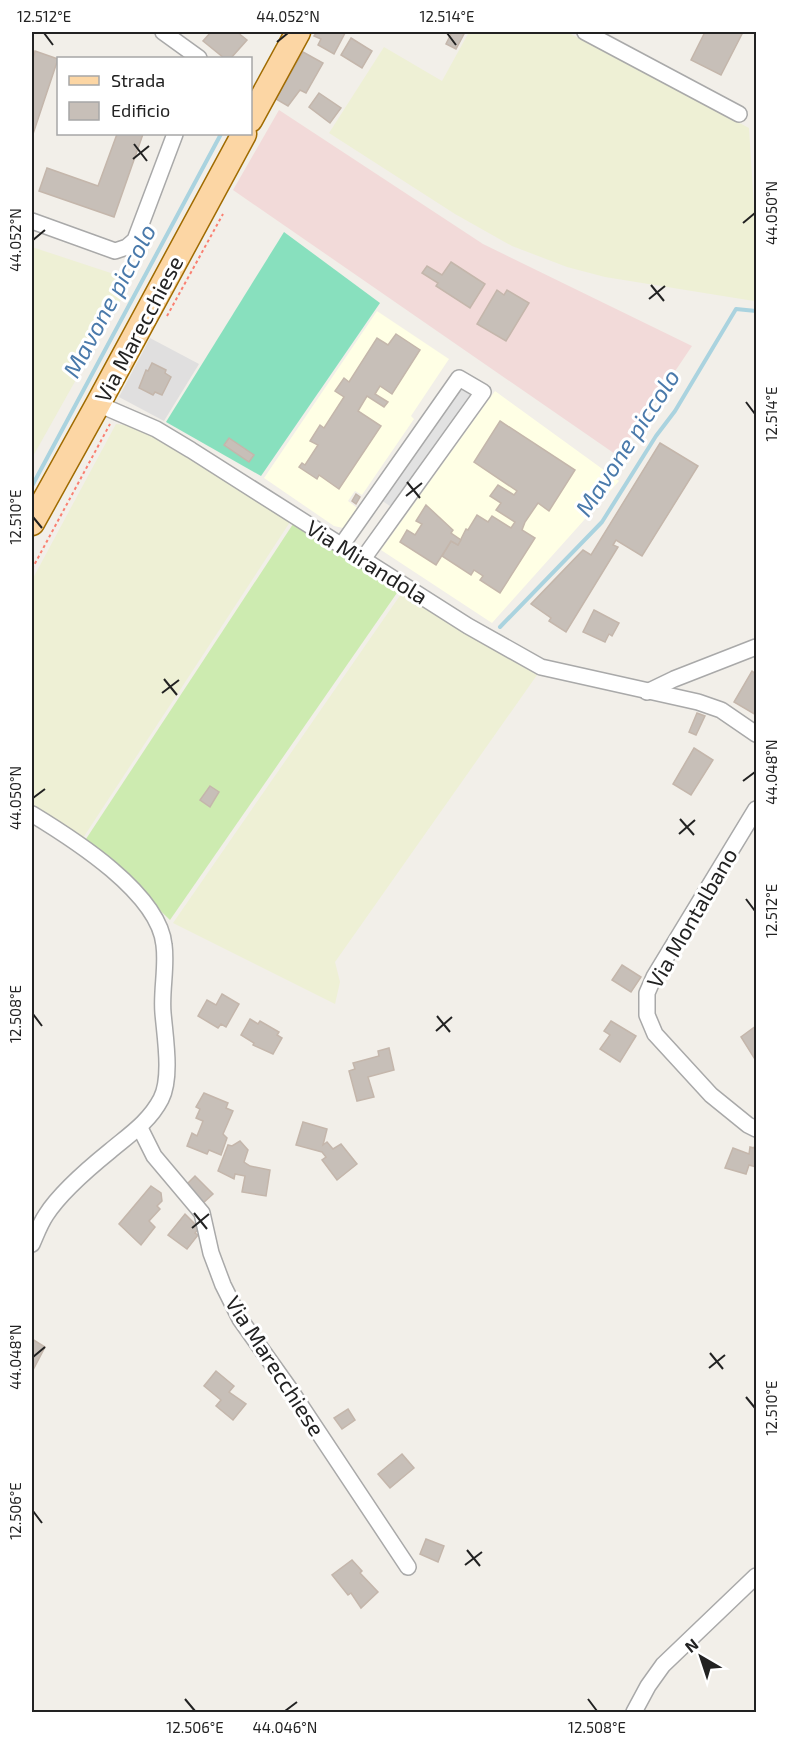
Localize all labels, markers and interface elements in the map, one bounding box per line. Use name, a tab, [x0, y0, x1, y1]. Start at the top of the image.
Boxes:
text: 12.512°E	[17, 7, 71, 25]
text: 44.052°N	[256, 7, 320, 25]
text: 12.514°E	[420, 7, 474, 25]
legend	[57, 57, 252, 135]
text: Strada	[111, 69, 165, 91]
text: Edificio	[111, 99, 170, 121]
text: 44.050°N	[762, 181, 780, 245]
text: 44.052°N	[6, 208, 24, 272]
water label: Mavone piccolo	[56, 219, 161, 382]
street label: Via Marecchiese	[89, 251, 188, 406]
water label: Mavone piccolo	[568, 363, 685, 521]
text: 12.514°E	[762, 387, 780, 441]
text: 12.510°E	[6, 490, 24, 544]
street label: Via Mirandola	[302, 514, 433, 609]
text: 44.048°N	[762, 739, 780, 805]
text: 44.050°N	[6, 766, 24, 830]
street label: Via Montalbano	[641, 843, 742, 992]
text: 12.512°E	[762, 884, 780, 938]
text: 12.508°E	[6, 985, 24, 1043]
street label: Via Marecchiese	[221, 1290, 331, 1440]
text: 44.048°N	[6, 1324, 24, 1390]
text: 12.510°E	[762, 1381, 780, 1435]
text: 12.506°E	[6, 1482, 24, 1540]
north arrow	[671, 1627, 731, 1687]
text: N	[681, 1634, 702, 1656]
text: 12.506°E	[166, 1718, 224, 1736]
text: 44.046°N	[253, 1718, 317, 1736]
text: 12.508°E	[568, 1718, 626, 1736]

